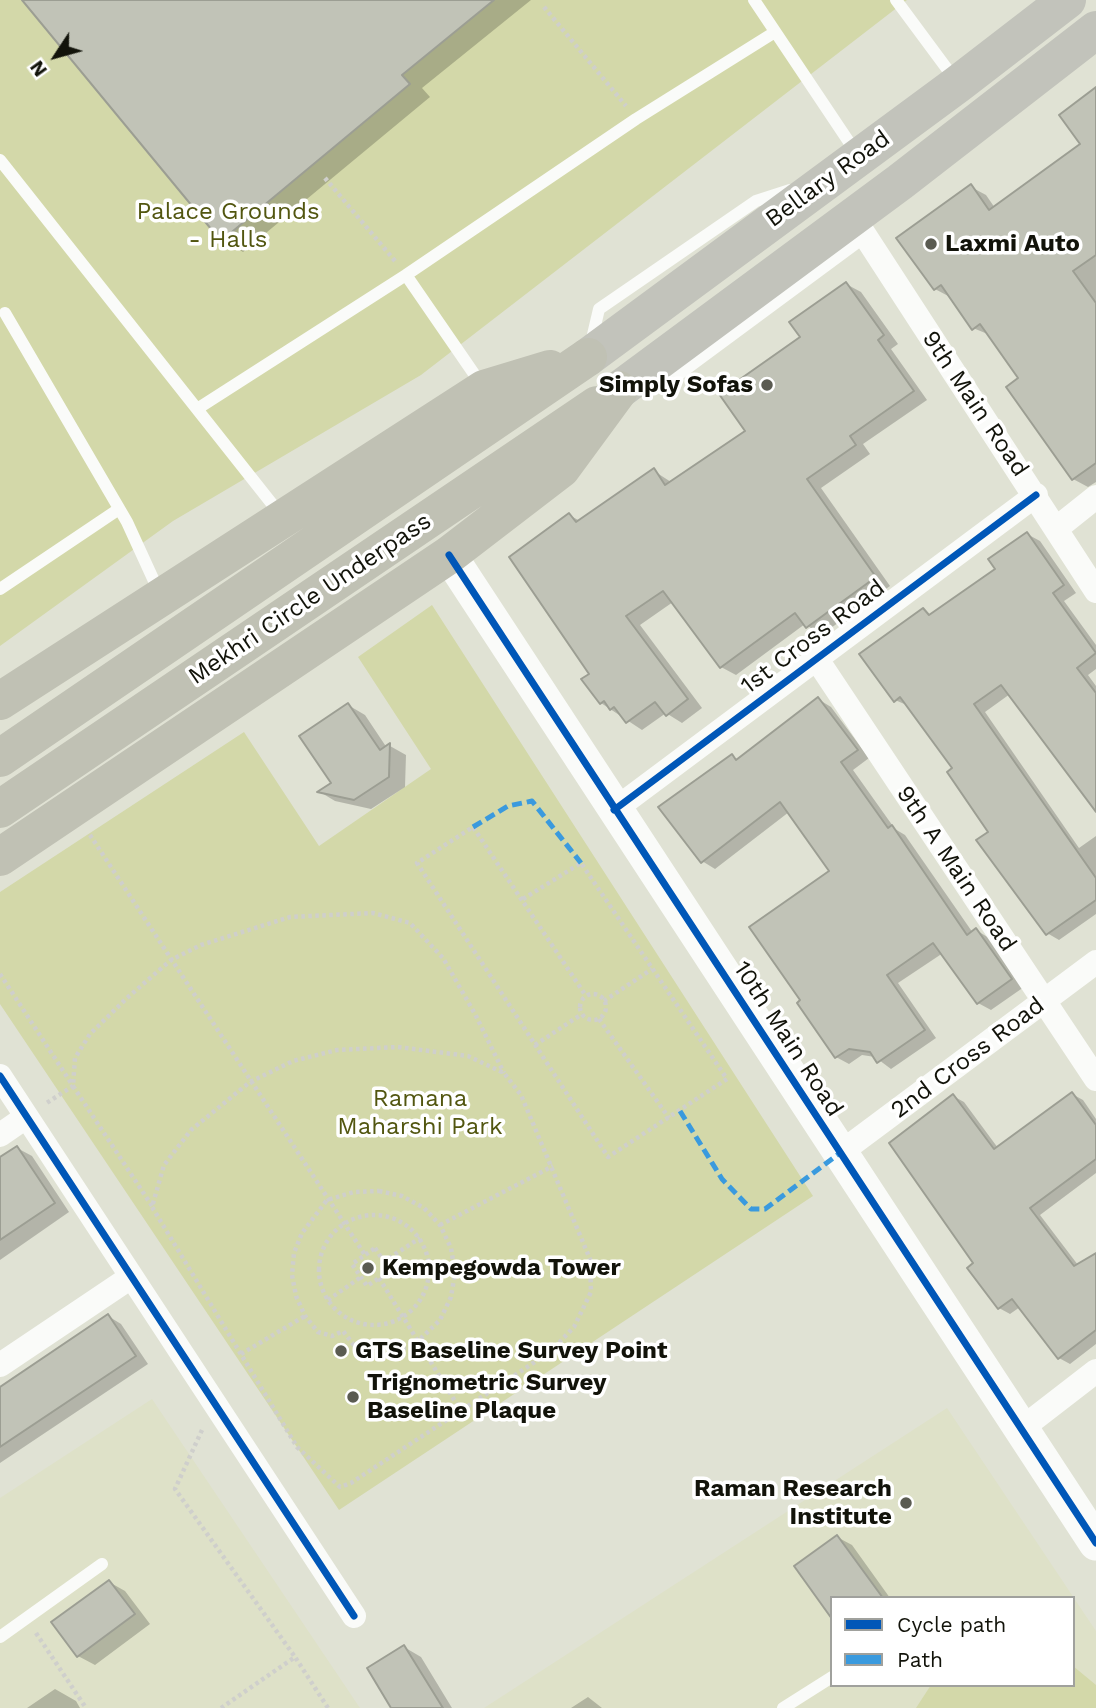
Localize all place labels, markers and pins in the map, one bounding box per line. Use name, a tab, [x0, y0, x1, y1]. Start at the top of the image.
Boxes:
place label: Laxmi Auto	[945, 230, 1080, 258]
marker: Laxmi Auto	[923, 236, 939, 252]
place label: Simply Sofas	[599, 371, 753, 399]
marker: Simply Sofas	[759, 377, 775, 393]
place label: Kempegowda Tower	[382, 1254, 621, 1282]
marker: Kempegowda Tower	[360, 1260, 376, 1276]
place label: GTS Baseline Survey Point	[355, 1337, 667, 1365]
marker: GTS Baseline Survey Point	[333, 1343, 349, 1359]
place label: Trignometric Survey Baseline Plaque	[367, 1369, 607, 1425]
marker: Trignometric Survey Baseline Plaque	[345, 1389, 361, 1405]
place label: Raman Research Institute	[694, 1475, 892, 1531]
marker: Raman Research Institute	[898, 1495, 914, 1511]

